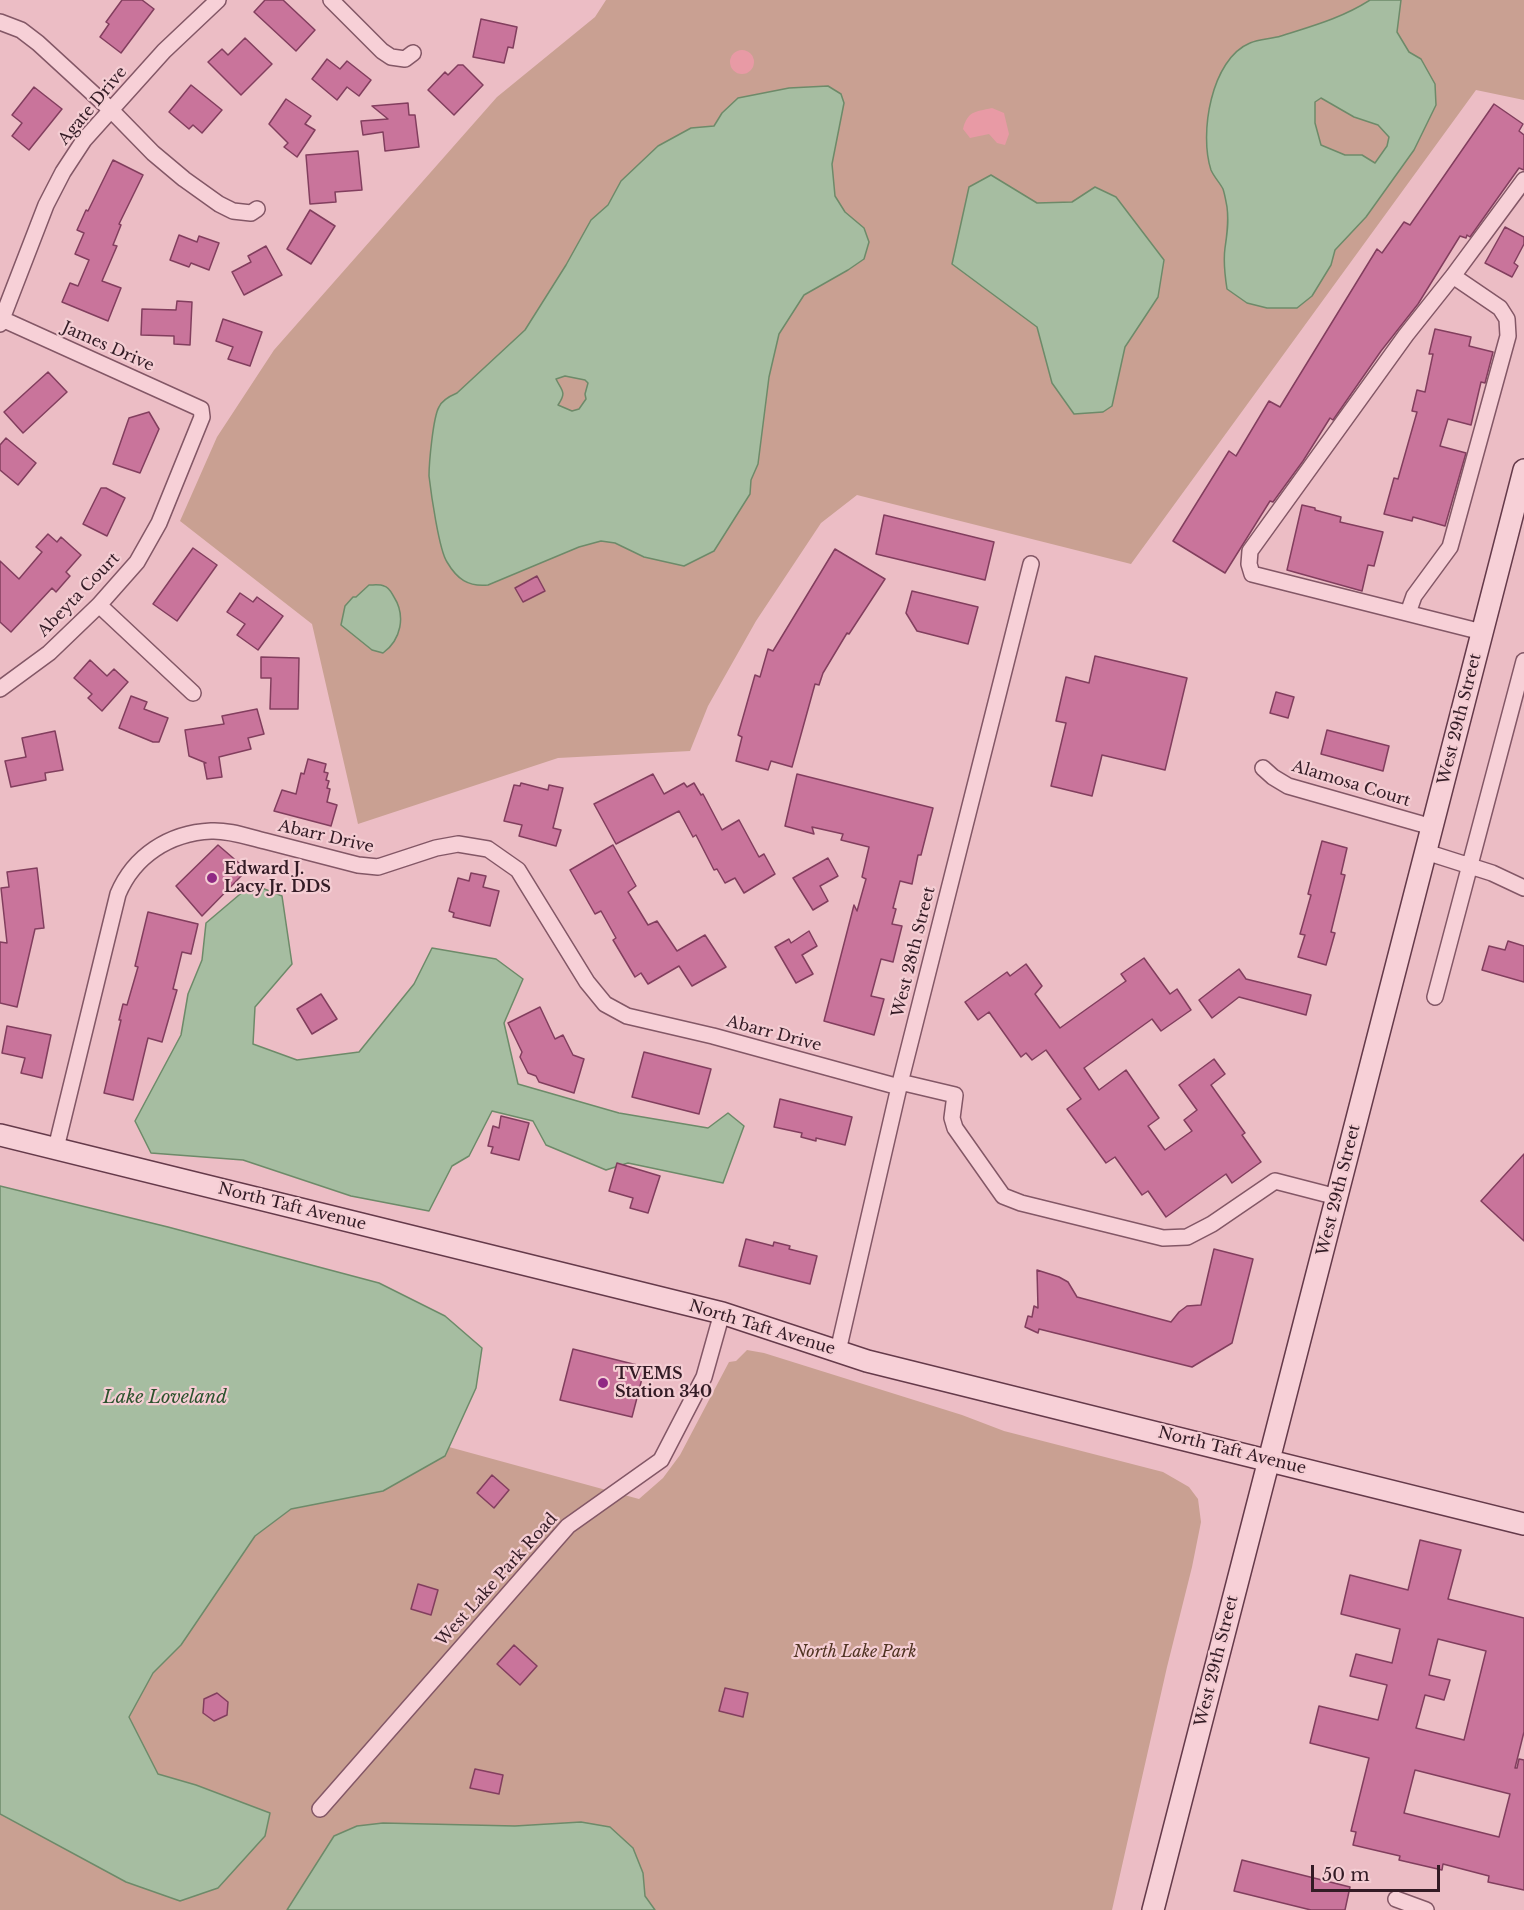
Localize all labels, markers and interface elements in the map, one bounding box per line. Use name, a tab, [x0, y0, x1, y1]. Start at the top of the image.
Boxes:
street label: Agate Drive	[55, 63, 131, 149]
street label: James Drive	[59, 318, 157, 376]
street label: Abeyta Court	[34, 549, 124, 641]
street label: West 29th Street	[1434, 651, 1486, 787]
street label: Alamosa Court	[1290, 757, 1412, 811]
street label: Abarr Drive	[276, 817, 376, 857]
place label: Edward J. Lacy Jr. DDS	[224, 859, 331, 897]
marker: Edward J. Lacy Jr. DDS	[205, 871, 219, 885]
street label: West 28th Street	[888, 885, 940, 1019]
street label: Abarr Drive	[725, 1012, 823, 1056]
street label: West 29th Street	[1313, 1122, 1365, 1258]
street label: North Taft Avenue	[216, 1179, 368, 1235]
street label: North Taft Avenue	[687, 1297, 837, 1359]
place label: TVEMS Station 340	[615, 1364, 712, 1402]
marker: TVEMS Station 340	[596, 1376, 610, 1390]
water label: Lake Loveland	[103, 1387, 227, 1409]
street label: North Taft Avenue	[1156, 1423, 1308, 1479]
street label: West Lake Park Road	[432, 1509, 562, 1651]
street label: West 29th Street	[1191, 1593, 1243, 1729]
park label: North Lake Park	[793, 1642, 917, 1662]
scale bar	[1314, 1853, 1443, 1891]
text: 50 m	[1322, 1864, 1370, 1886]

